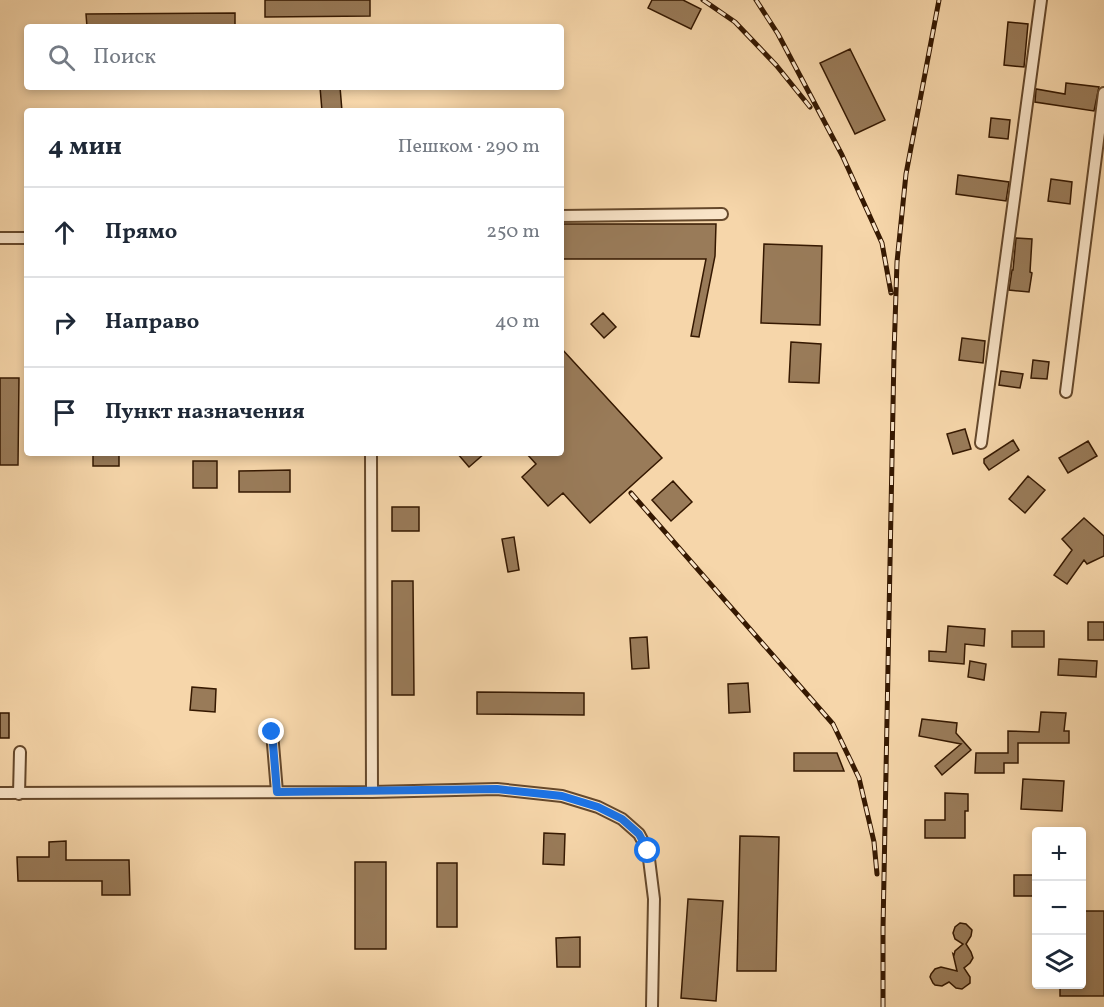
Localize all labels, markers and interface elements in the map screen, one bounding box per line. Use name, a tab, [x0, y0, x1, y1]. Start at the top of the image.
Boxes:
search box	[24, 24, 564, 90]
icon: search	[45, 41, 78, 74]
text: Поиск	[93, 42, 156, 73]
text: 4 мин	[48, 129, 122, 165]
text: Пешком · 290 m	[398, 133, 540, 161]
icon: ahead	[48, 216, 81, 249]
text: Прямо	[105, 217, 177, 248]
text: 250 m	[486, 218, 540, 246]
icon: right	[48, 306, 81, 339]
text: Направо	[105, 307, 199, 338]
text: 40 m	[495, 308, 540, 336]
icon: arrive	[48, 396, 81, 429]
text: Пункт назначения	[105, 397, 305, 428]
route end	[258, 718, 284, 744]
map controls	[1032, 827, 1086, 989]
button: +	[1032, 827, 1086, 881]
route start	[634, 837, 660, 863]
button: −	[1032, 881, 1086, 935]
button: layers	[1032, 935, 1086, 989]

